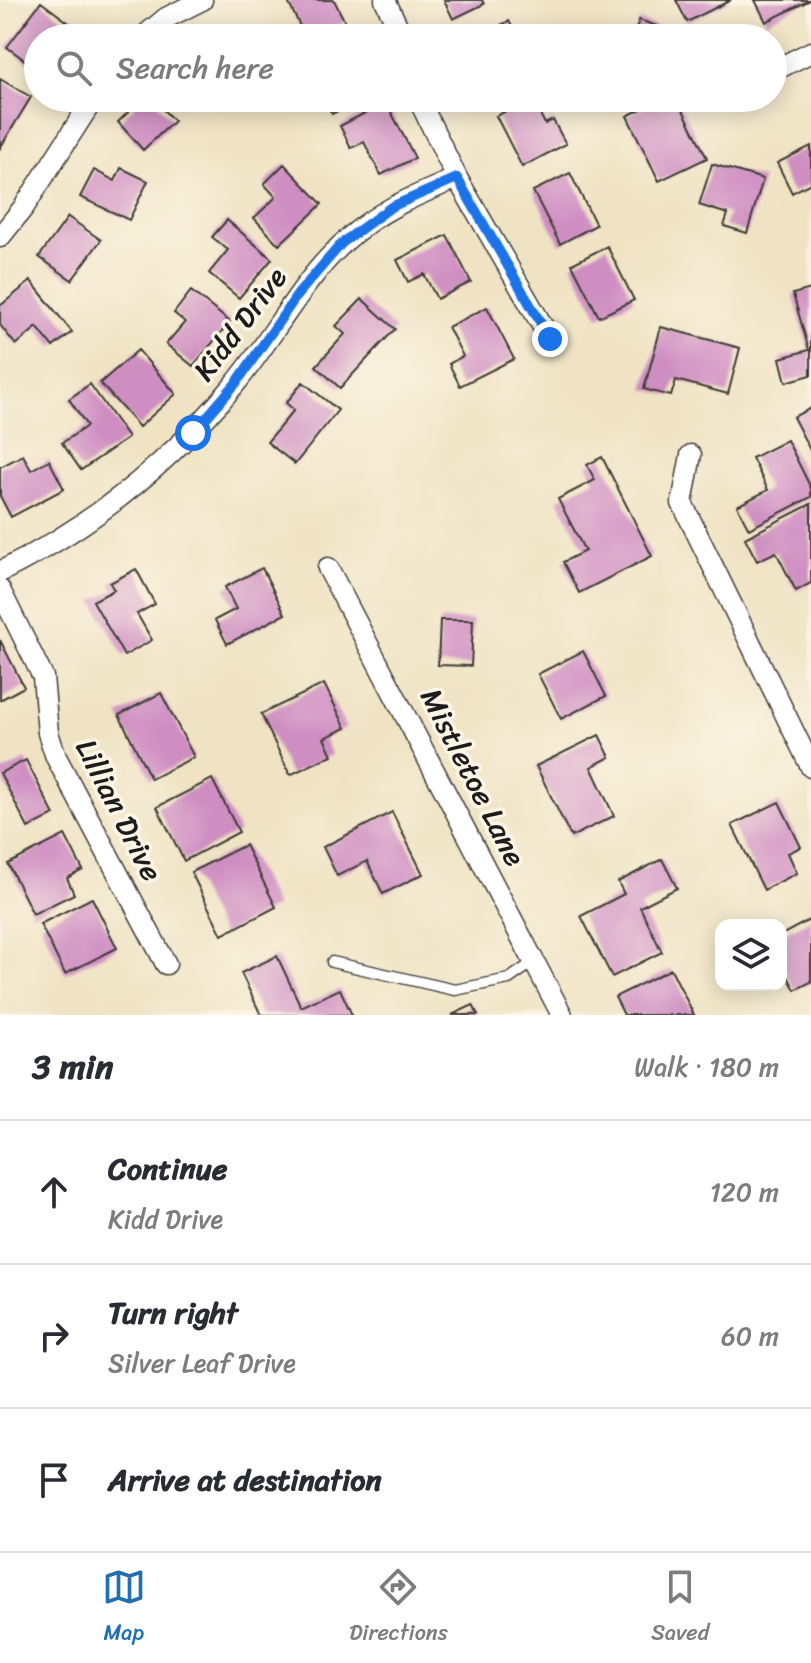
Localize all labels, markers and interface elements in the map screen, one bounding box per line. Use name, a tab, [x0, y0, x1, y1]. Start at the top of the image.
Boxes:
search box	[24, 24, 787, 112]
text: Search here	[116, 41, 274, 95]
icon: search	[52, 46, 96, 90]
street label: Kidd Drive	[178, 255, 302, 393]
route end	[532, 321, 568, 357]
route start	[175, 415, 211, 451]
street label: Mistletoe Lane	[405, 678, 541, 876]
street label: Lillian Drive	[60, 729, 178, 891]
map controls	[715, 919, 787, 991]
button: layers	[715, 919, 787, 991]
text: 3 min	[32, 1037, 113, 1097]
text: Walk · 180 m	[634, 1044, 779, 1090]
text: Continue	[108, 1142, 227, 1196]
text: 120 m	[710, 1169, 779, 1215]
icon: ahead	[32, 1170, 76, 1214]
text: Kidd Drive	[108, 1196, 223, 1242]
text: Turn right	[108, 1286, 238, 1340]
text: 60 m	[721, 1313, 779, 1359]
icon: right	[32, 1314, 76, 1358]
text: Silver Leaf Drive	[108, 1340, 296, 1386]
text: Arrive at destination	[108, 1453, 382, 1507]
icon: arrive	[32, 1458, 76, 1502]
tab: Map	[102, 1565, 146, 1652]
tab: Directions	[349, 1565, 448, 1652]
tab: Saved	[651, 1565, 709, 1652]

